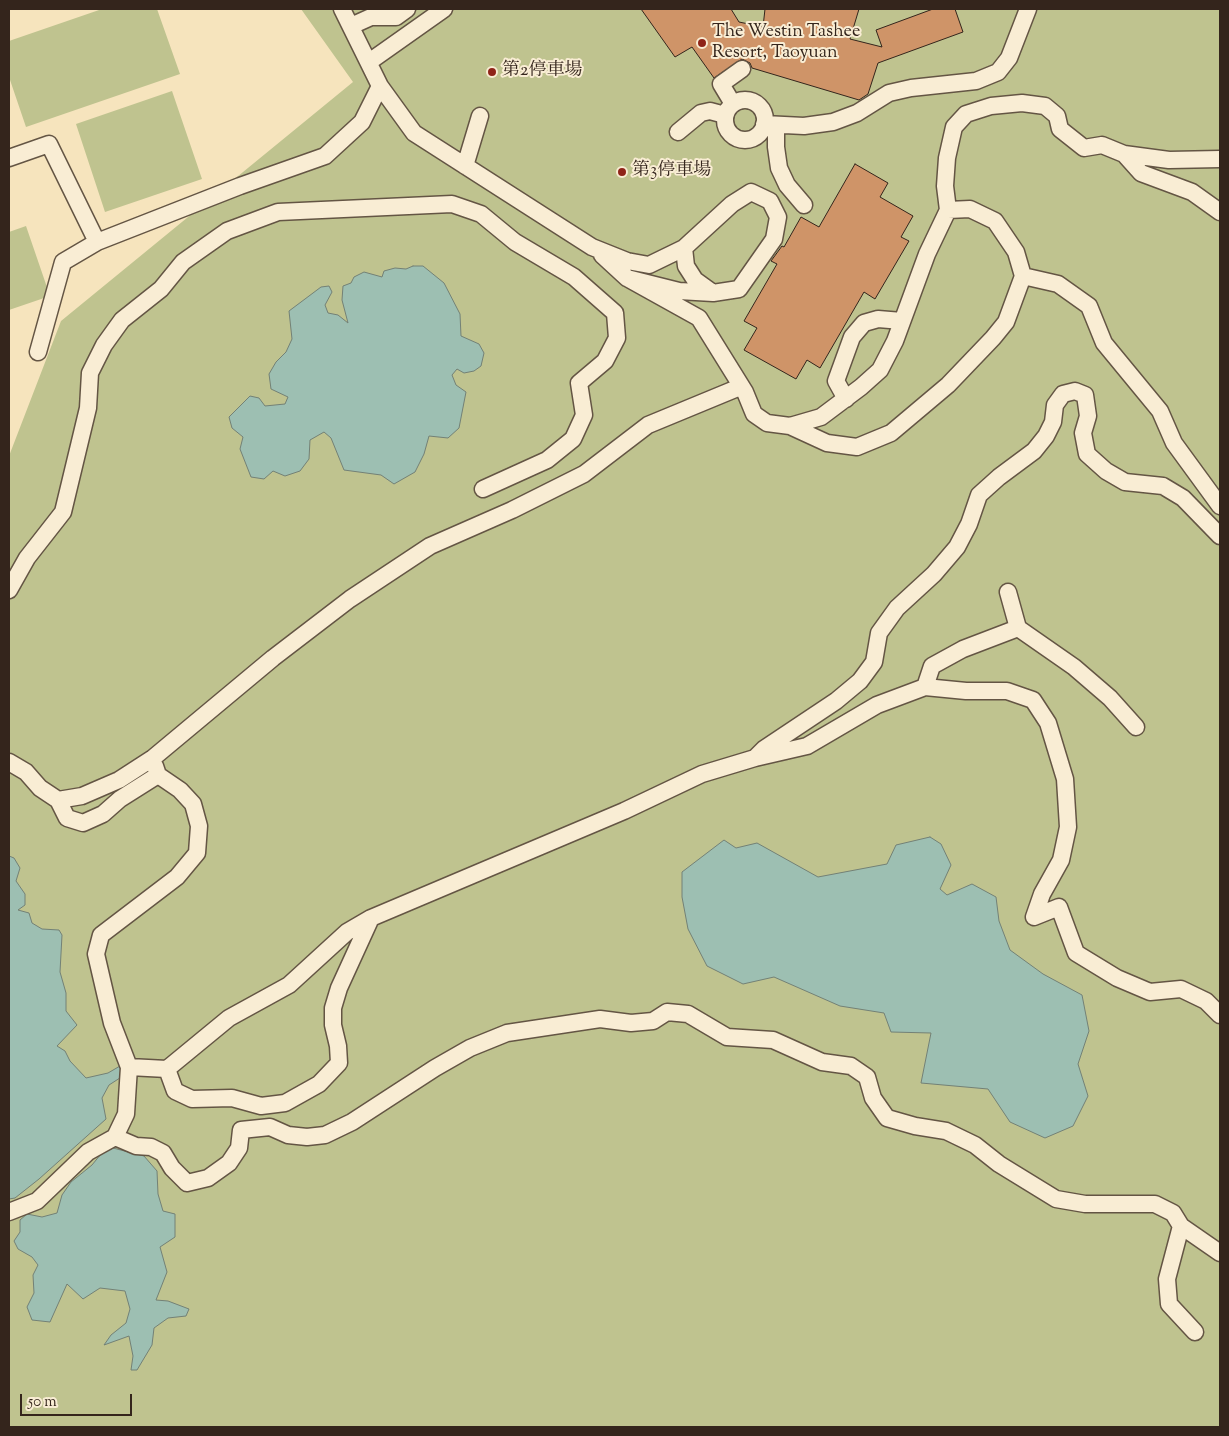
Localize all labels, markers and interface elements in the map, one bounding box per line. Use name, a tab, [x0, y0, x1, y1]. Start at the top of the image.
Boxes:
place label: The Westin Tashee Resort, Taoyuan	[712, 22, 860, 64]
marker: The Westin Tashee Resort, Taoyuan	[696, 37, 708, 49]
place label: 第2停車場	[502, 61, 582, 83]
marker: 第2停車場	[486, 66, 498, 78]
place label: 第3停車場	[632, 161, 711, 183]
marker: 第3停車場	[616, 166, 628, 178]
scale bar	[22, 1384, 135, 1416]
text: 50 m	[28, 1392, 57, 1413]

